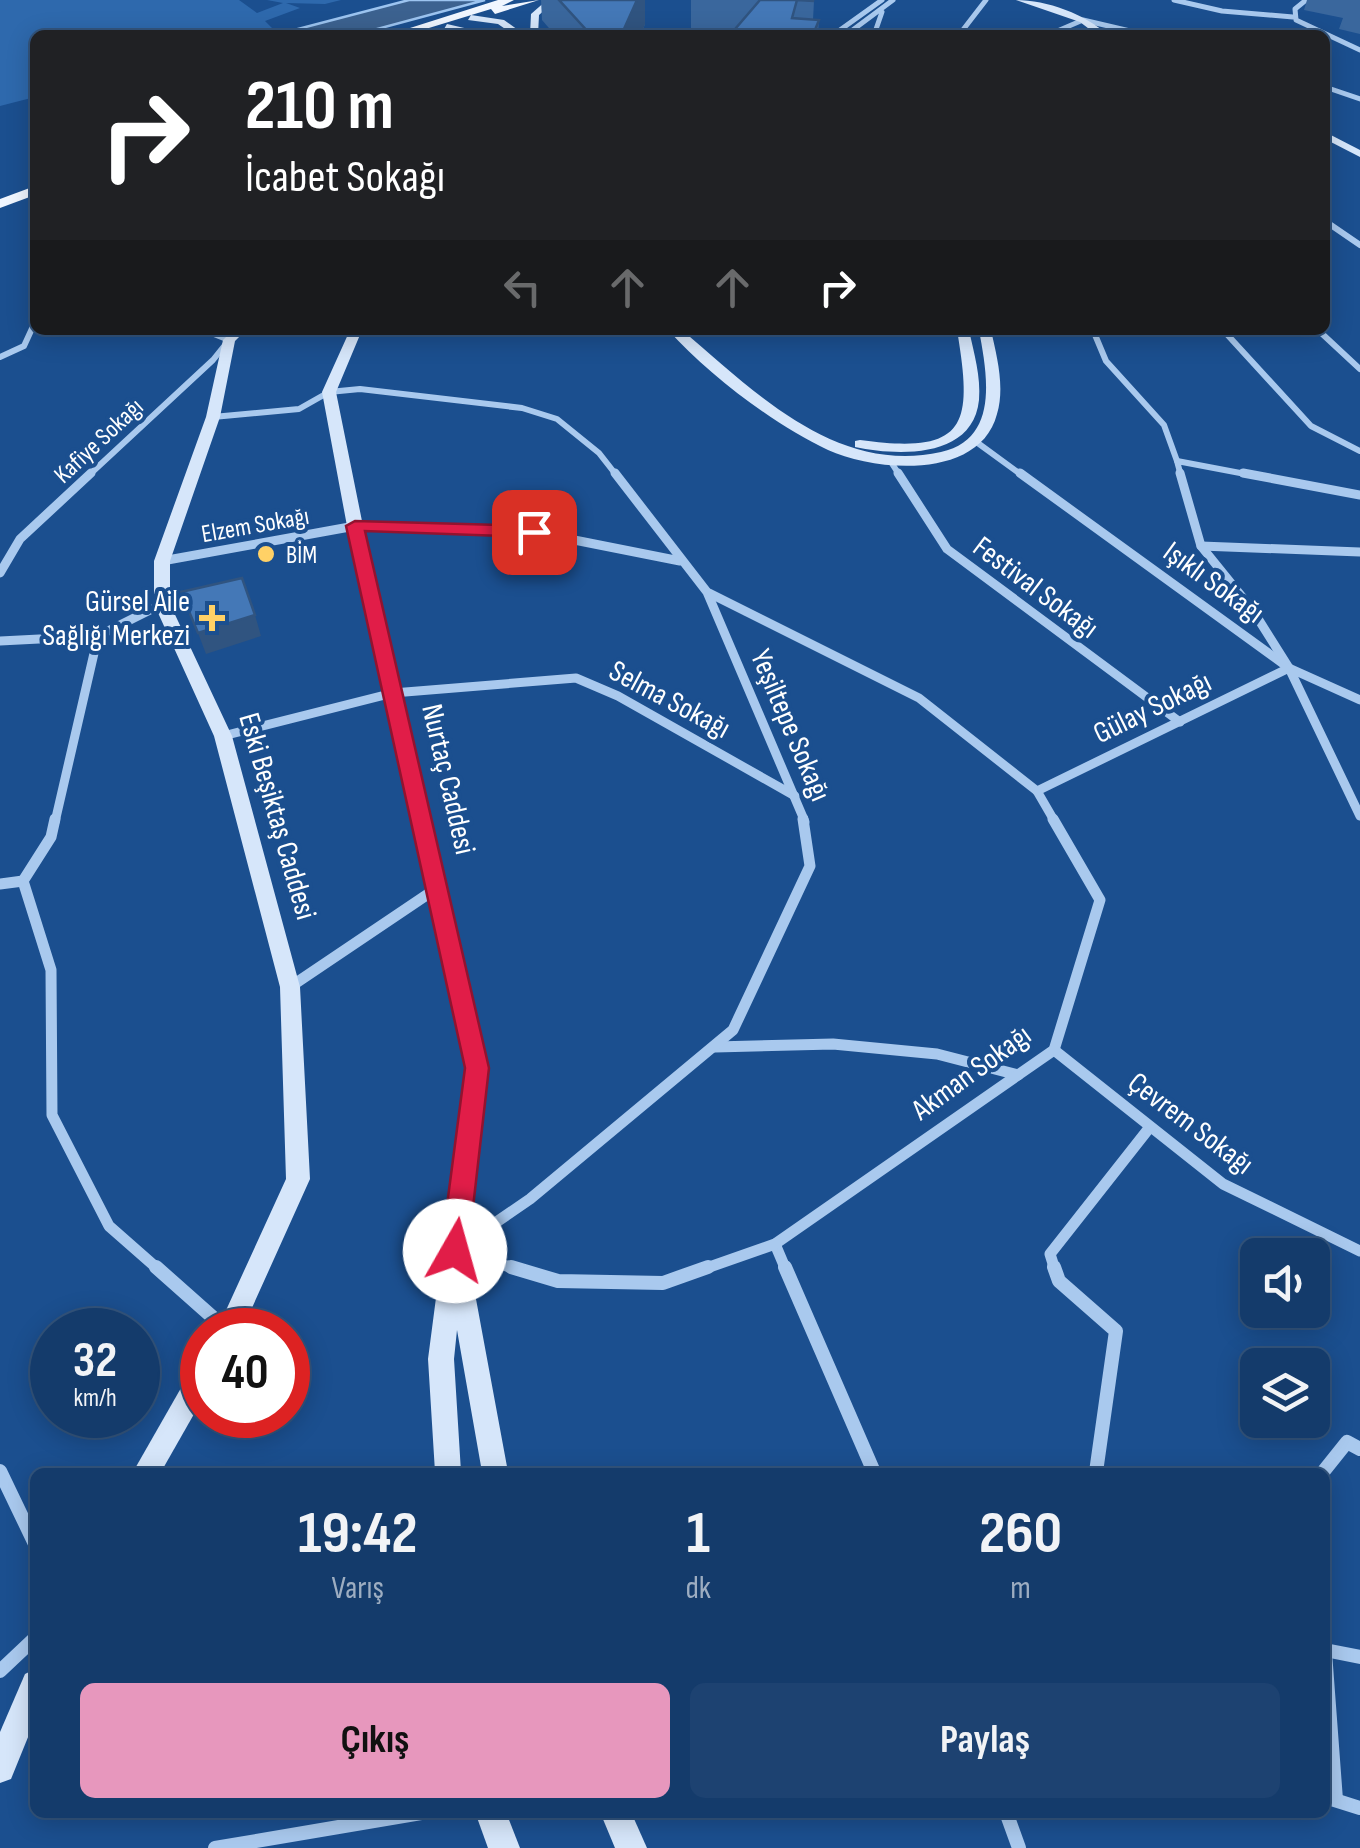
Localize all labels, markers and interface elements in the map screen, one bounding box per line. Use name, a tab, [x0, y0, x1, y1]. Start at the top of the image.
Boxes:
text: 210 m	[245, 65, 394, 149]
icon: right	[80, 70, 210, 200]
text: İcabet Sokağı	[245, 150, 445, 205]
icon: left	[495, 260, 550, 315]
icon: ahead	[600, 260, 655, 315]
icon: ahead	[705, 260, 760, 315]
icon: right	[810, 260, 865, 315]
street label: Kafiye Sokağı	[48, 392, 150, 490]
pin	[492, 490, 577, 575]
street label: Elzem Sokağı	[199, 501, 311, 550]
icon: arrive	[507, 505, 562, 560]
street label: Festival Sokağı	[966, 529, 1105, 647]
street label: Işıklı Sokağı	[1156, 534, 1271, 631]
place label: BİM	[286, 540, 317, 571]
marker: BİM	[255, 543, 277, 565]
place label: Gürsel Aile Sağlığı Merkezi	[42, 584, 190, 654]
marker: Gürsel Aile Sağlığı Merkezi	[199, 605, 225, 631]
street label: Yeşiltepe Sokağı	[742, 644, 838, 807]
street label: Selma Sokağı	[603, 653, 736, 747]
street label: Gülay Sokağı	[1088, 664, 1217, 752]
street label: Nurtaç Caddesi	[413, 701, 483, 858]
street label: Eski Beşiktaş Caddesi	[230, 709, 324, 924]
street label: Akman Sokağı	[904, 1017, 1038, 1129]
street label: Çevrem Sokağı	[1121, 1065, 1260, 1183]
position arrow	[403, 1199, 507, 1303]
map controls	[1240, 1238, 1330, 1438]
button: sound	[1240, 1238, 1330, 1328]
speed limit sign: 40	[180, 1308, 310, 1438]
text: 32	[73, 1331, 117, 1391]
button: layers	[1240, 1348, 1330, 1438]
text: km/h	[73, 1383, 117, 1414]
text: 19:42	[298, 1498, 418, 1570]
text: 1	[687, 1498, 710, 1570]
text: 260	[979, 1498, 1062, 1570]
text: Varış	[332, 1569, 384, 1608]
text: dk	[686, 1569, 711, 1608]
text: m	[1010, 1569, 1031, 1608]
button: Çıkış	[80, 1683, 670, 1798]
button: Paylaş	[690, 1683, 1280, 1798]

